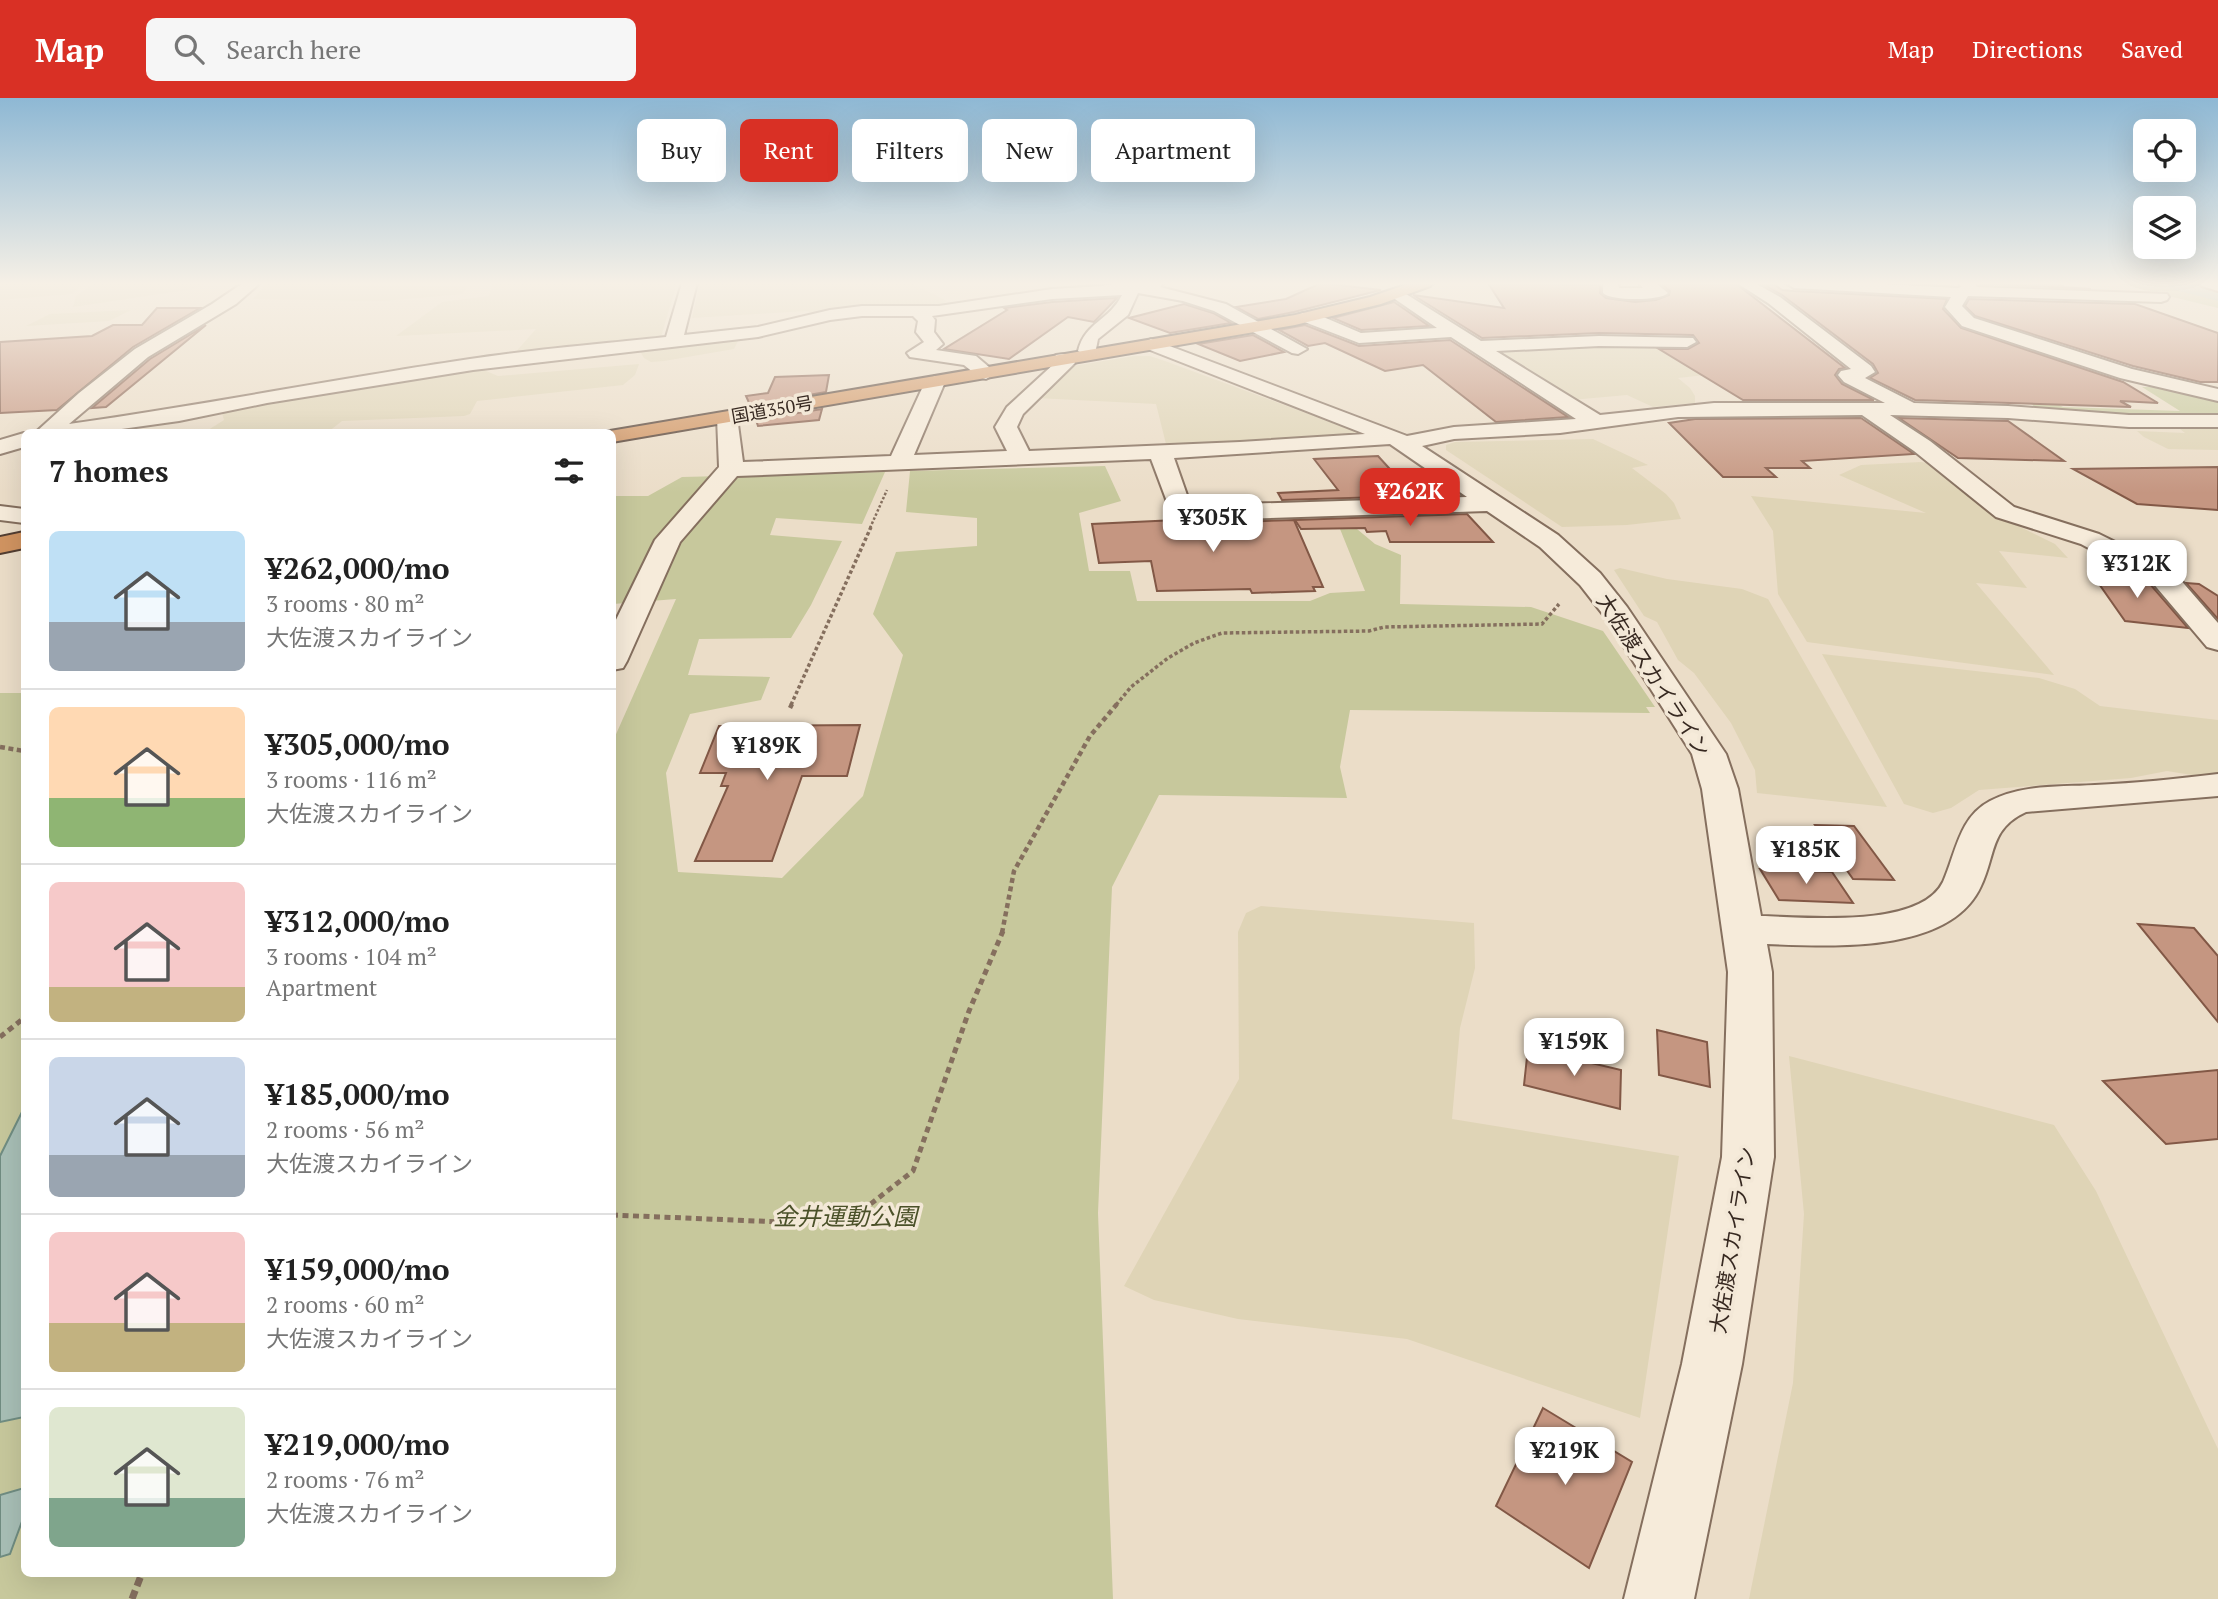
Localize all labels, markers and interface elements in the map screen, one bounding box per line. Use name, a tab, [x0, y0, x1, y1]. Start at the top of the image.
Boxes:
search box	[146, 18, 636, 81]
text: Map	[35, 28, 104, 71]
icon: search	[170, 30, 208, 68]
text: Search here	[226, 32, 361, 66]
text: Map	[1888, 33, 1934, 65]
text: Directions	[1972, 33, 2083, 65]
text: Saved	[2121, 33, 2183, 65]
chip: Buy	[637, 119, 726, 182]
chip: Rent	[740, 119, 838, 182]
chip: Filters	[852, 119, 968, 182]
chip: New	[982, 119, 1077, 182]
chip: Apartment	[1091, 119, 1255, 182]
map controls	[2133, 119, 2196, 259]
button: locate	[2133, 119, 2196, 182]
button: layers	[2133, 196, 2196, 259]
street label: 国道350号	[729, 390, 815, 428]
text: 7 homes	[49, 451, 168, 491]
icon: filters	[550, 452, 588, 490]
pin: ¥262K	[1361, 468, 1459, 528]
text: ¥262K	[1376, 475, 1444, 506]
pin: ¥305K	[1164, 494, 1262, 554]
text: ¥305K	[1179, 501, 1247, 532]
pin: ¥312K	[2088, 540, 2186, 600]
text: ¥312K	[2103, 547, 2171, 578]
text: ¥262,000/mo	[266, 548, 450, 588]
icon: home	[105, 559, 189, 643]
text: 3 rooms · 80 m²	[266, 588, 425, 619]
street label: 大佐渡スカイライン	[1591, 588, 1717, 762]
text: 大佐渡スカイライン	[266, 622, 473, 653]
pin: ¥189K	[718, 722, 816, 782]
text: ¥305,000/mo	[266, 724, 450, 764]
text: ¥189K	[733, 729, 801, 760]
icon: home	[105, 735, 189, 819]
text: 3 rooms · 116 m²	[266, 764, 437, 795]
text: 大佐渡スカイライン	[266, 798, 473, 829]
pin: ¥185K	[1757, 826, 1855, 886]
text: ¥185K	[1772, 833, 1840, 864]
text: ¥312,000/mo	[266, 901, 450, 941]
icon: home	[105, 910, 189, 994]
text: 3 rooms · 104 m²	[266, 941, 437, 972]
text: Apartment	[266, 972, 377, 1003]
pin: ¥159K	[1525, 1018, 1623, 1078]
text: ¥159K	[1540, 1025, 1608, 1056]
text: ¥185,000/mo	[266, 1074, 450, 1114]
icon: home	[105, 1085, 189, 1169]
text: 2 rooms · 56 m²	[266, 1114, 425, 1145]
street label: 大佐渡スカイライン	[1703, 1144, 1761, 1336]
text: 大佐渡スカイライン	[266, 1148, 473, 1179]
park label: 金井運動公園	[773, 1200, 920, 1232]
text: ¥159,000/mo	[266, 1249, 450, 1289]
icon: home	[105, 1260, 189, 1344]
text: 2 rooms · 60 m²	[266, 1289, 425, 1320]
text: 大佐渡スカイライン	[266, 1323, 473, 1354]
text: ¥219,000/mo	[266, 1424, 450, 1464]
pin: ¥219K	[1516, 1428, 1614, 1487]
text: ¥219K	[1531, 1434, 1599, 1465]
icon: home	[105, 1435, 189, 1519]
text: 2 rooms · 76 m²	[266, 1464, 425, 1495]
text: 大佐渡スカイライン	[266, 1498, 473, 1529]

